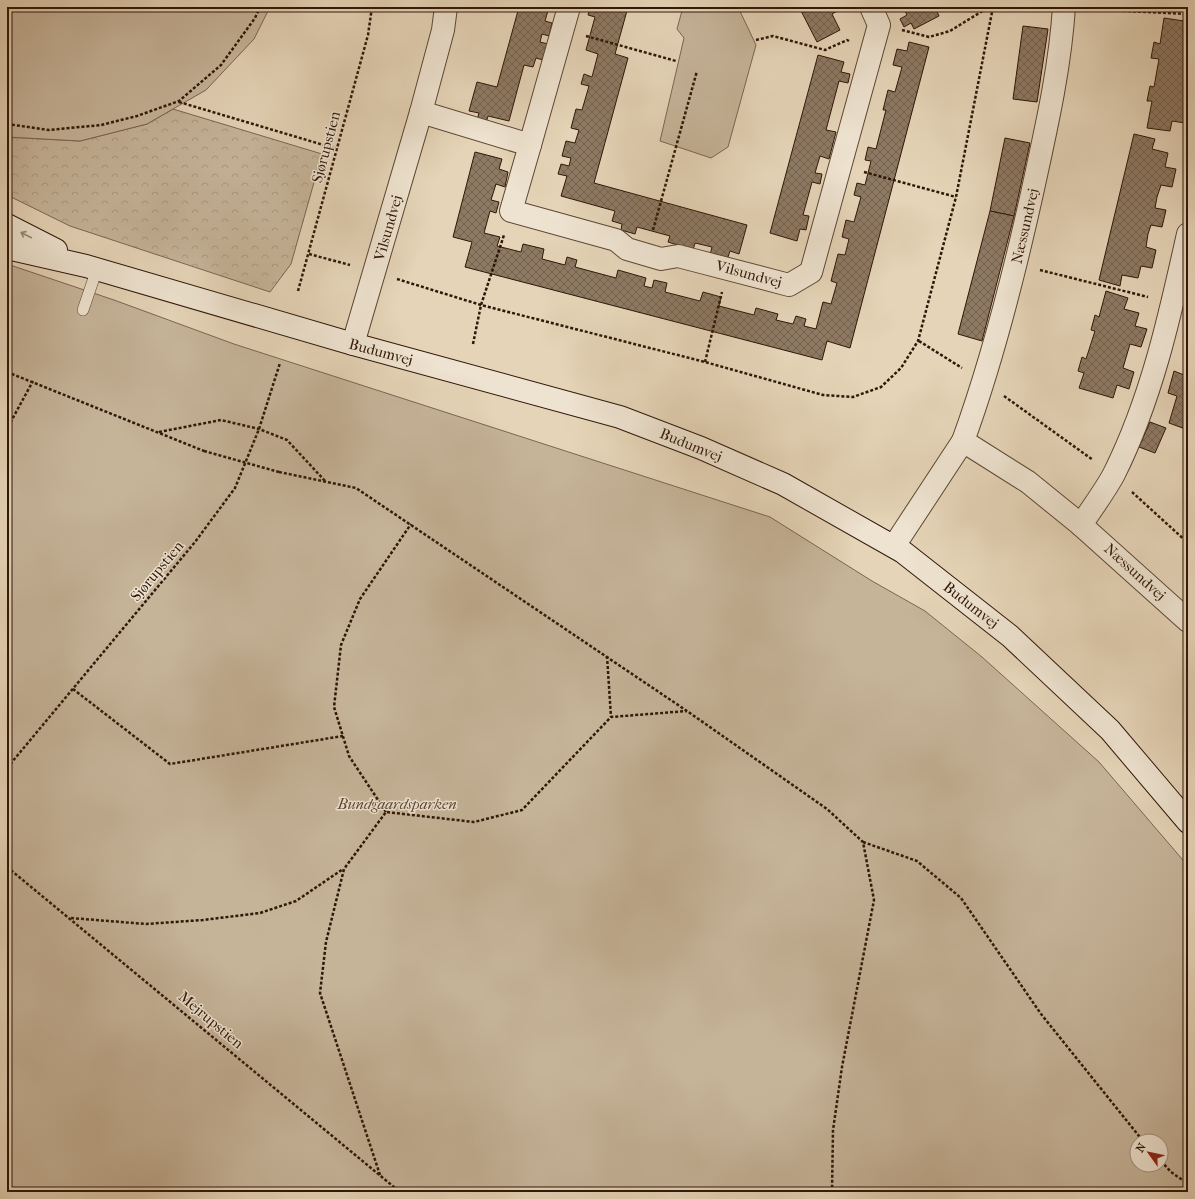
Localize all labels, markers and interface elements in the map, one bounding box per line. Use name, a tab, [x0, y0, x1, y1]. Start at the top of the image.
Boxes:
street label: Sjørupstien	[308, 109, 344, 185]
street label: Næssundvej	[1008, 187, 1042, 265]
street label: Vilsundvej	[370, 193, 406, 264]
one-way arrow	[20, 231, 32, 238]
street label: Vilsundvej	[713, 256, 784, 291]
street label: Budumvej	[347, 335, 415, 369]
street label: Budumvej	[657, 424, 725, 466]
street label: Sjørupstien	[127, 537, 188, 605]
street label: Næssundvej	[1101, 540, 1169, 604]
street label: Budumvej	[940, 578, 1002, 632]
park label: Bundgaardsparken	[336, 795, 457, 813]
street label: Mejrupstien	[175, 988, 247, 1053]
north arrow	[1129, 1133, 1169, 1173]
text: N	[1133, 1140, 1149, 1155]

